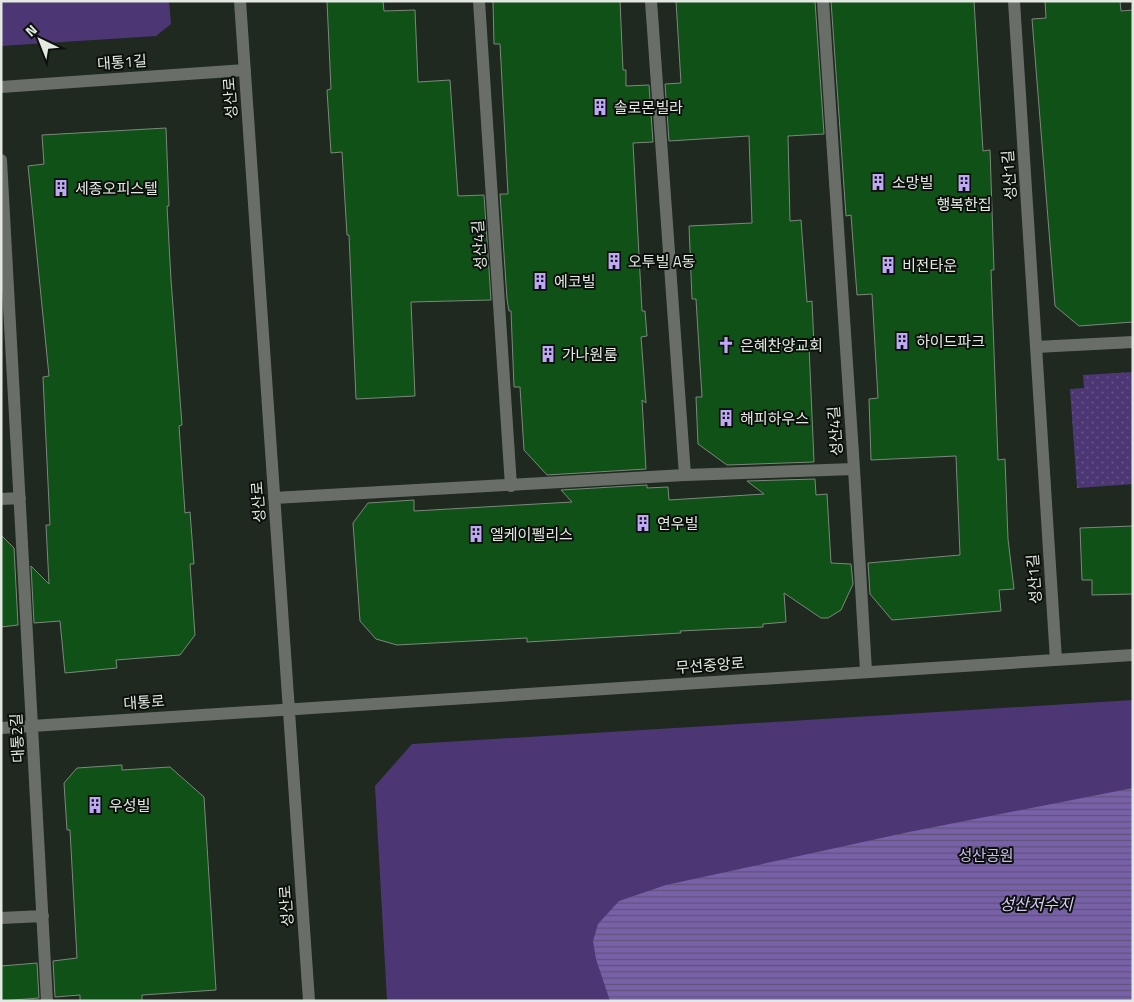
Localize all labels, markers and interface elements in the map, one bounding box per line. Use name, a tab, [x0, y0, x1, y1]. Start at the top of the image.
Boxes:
north arrow	[15, 15, 65, 65]
text: N	[20, 19, 42, 41]
street label: 대통1길	[96, 49, 148, 75]
street label: 성산로	[217, 77, 243, 119]
place label: 솔로몬빌라	[614, 96, 683, 119]
building icon: 솔로몬빌라	[590, 97, 610, 117]
street label: 성산1길	[996, 149, 1022, 201]
place label: 소망빌	[892, 171, 933, 194]
building icon: 소망빌	[868, 172, 888, 192]
building icon: 행복한집	[954, 173, 974, 193]
place label: 세종오피스텔	[75, 177, 158, 200]
building icon: 세종오피스텔	[51, 178, 71, 198]
place label: 행복한집	[936, 193, 992, 216]
street label: 성산4길	[466, 219, 492, 271]
place label: 오투빌 A동	[628, 250, 695, 273]
building icon: 오투빌 A동	[604, 251, 624, 271]
place label: 비전타운	[902, 254, 957, 277]
building icon: 비전타운	[878, 255, 898, 275]
place label: 에코빌	[554, 270, 595, 293]
building icon: 에코빌	[530, 271, 550, 291]
place label: 하이드파크	[916, 330, 985, 353]
building icon: 하이드파크	[892, 331, 912, 351]
place label: 은혜찬양교회	[740, 334, 823, 357]
church icon: 은혜찬양교회	[716, 335, 736, 355]
place label: 가나원룸	[562, 343, 617, 366]
building icon: 가나원룸	[538, 344, 558, 364]
street label: 성산4길	[822, 405, 848, 457]
place label: 해피하우스	[740, 407, 809, 430]
building icon: 해피하우스	[716, 408, 736, 428]
street label: 성산로	[245, 481, 271, 523]
place label: 연우빌	[657, 512, 698, 535]
building icon: 연우빌	[633, 513, 653, 533]
place label: 엘케이펠리스	[490, 523, 573, 546]
building icon: 엘케이펠리스	[466, 524, 486, 544]
street label: 성산1길	[1021, 553, 1047, 605]
street label: 무선중앙로	[675, 651, 745, 679]
street label: 대통로	[123, 689, 165, 715]
street label: 대통2길	[4, 713, 30, 763]
place label: 우성빌	[109, 794, 150, 817]
building icon: 우성빌	[85, 795, 105, 815]
park label: 성산공원	[958, 844, 1014, 867]
street label: 성산로	[273, 885, 299, 927]
water label: 성산저수지	[999, 892, 1074, 916]

